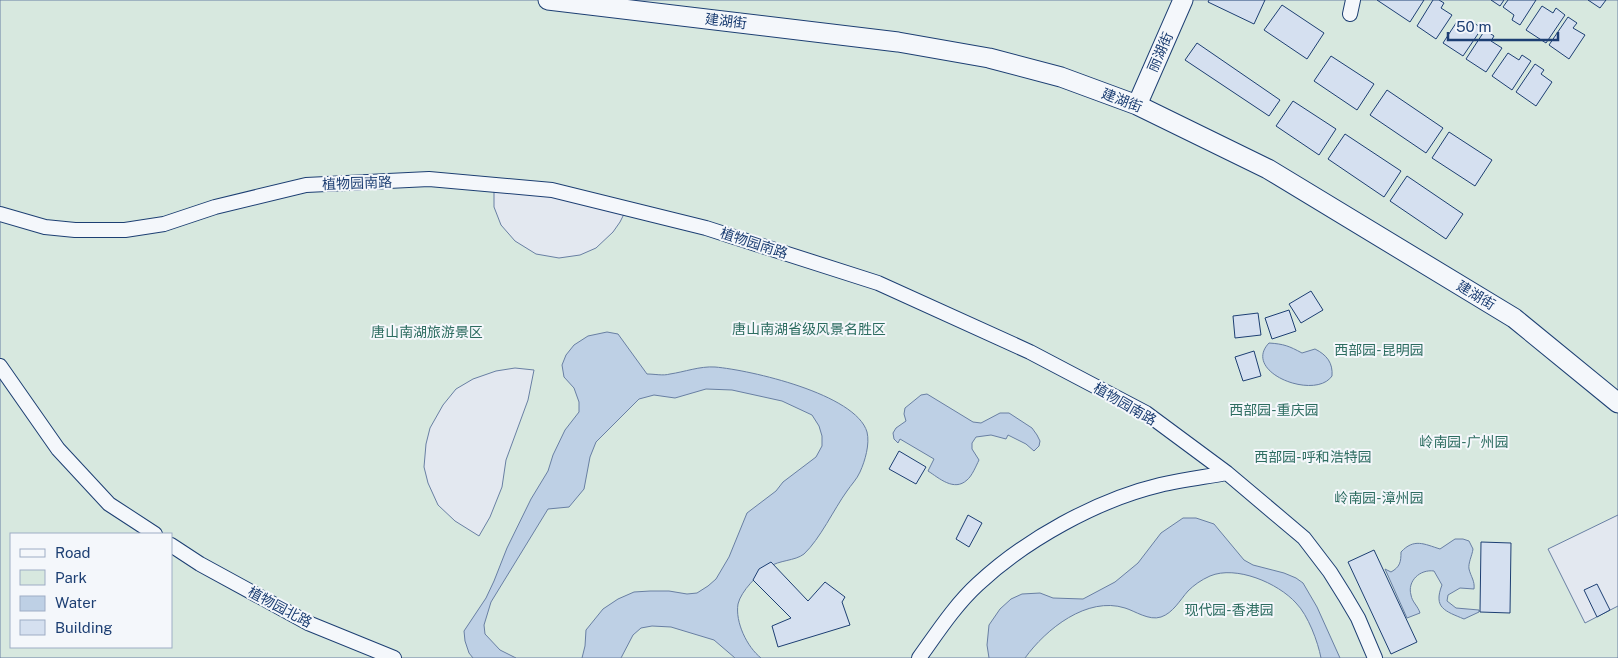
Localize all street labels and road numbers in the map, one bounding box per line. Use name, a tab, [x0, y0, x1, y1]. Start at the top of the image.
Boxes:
street label: 建湖街	[704, 11, 748, 31]
street label: 丽湖街	[1144, 30, 1176, 74]
street label: 建湖街	[1100, 85, 1144, 115]
street label: 植物园南路	[322, 174, 392, 192]
street label: 植物园南路	[718, 225, 790, 261]
street label: 建湖街	[1454, 277, 1498, 313]
street label: 植物园南路	[1091, 380, 1159, 428]
street label: 植物园北路	[245, 584, 315, 630]

